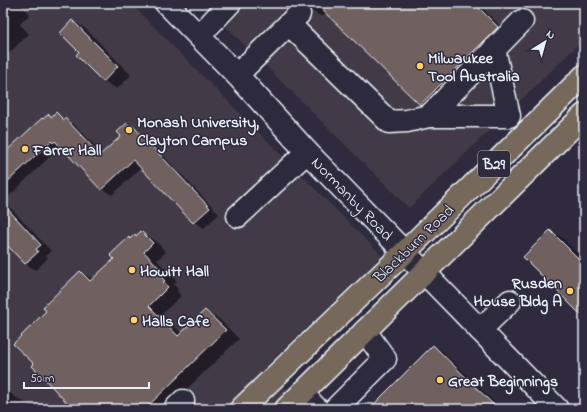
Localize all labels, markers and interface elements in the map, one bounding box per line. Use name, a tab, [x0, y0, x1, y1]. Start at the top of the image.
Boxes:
north arrow	[525, 22, 565, 62]
text: N	[543, 26, 558, 43]
place label: Milwaukee Tool Australia	[428, 47, 520, 89]
marker: Milwaukee Tool Australia	[415, 61, 425, 71]
place label: Monash University, Clayton Campus	[137, 111, 259, 154]
marker: Monash University, Clayton Campus	[124, 125, 134, 135]
place label: Farrer Hall	[32, 139, 102, 163]
marker: Farrer Hall	[20, 144, 30, 154]
road number: B29	[478, 151, 510, 177]
street label: Normanby Road	[305, 152, 398, 247]
street label: Blackburn Road	[368, 200, 460, 290]
place label: Howitt Hall	[140, 260, 209, 284]
marker: Howitt Hall	[127, 265, 137, 275]
place label: Rusden House Bldg A	[473, 272, 562, 315]
marker: Rusden House Bldg A	[565, 286, 575, 296]
place label: Halls Cafe	[142, 310, 210, 334]
marker: Halls Cafe	[129, 315, 139, 325]
scale bar	[24, 364, 149, 390]
text: 50 m	[30, 370, 54, 388]
place label: Great Beginnings	[448, 370, 558, 395]
marker: Great Beginnings	[435, 375, 445, 385]

